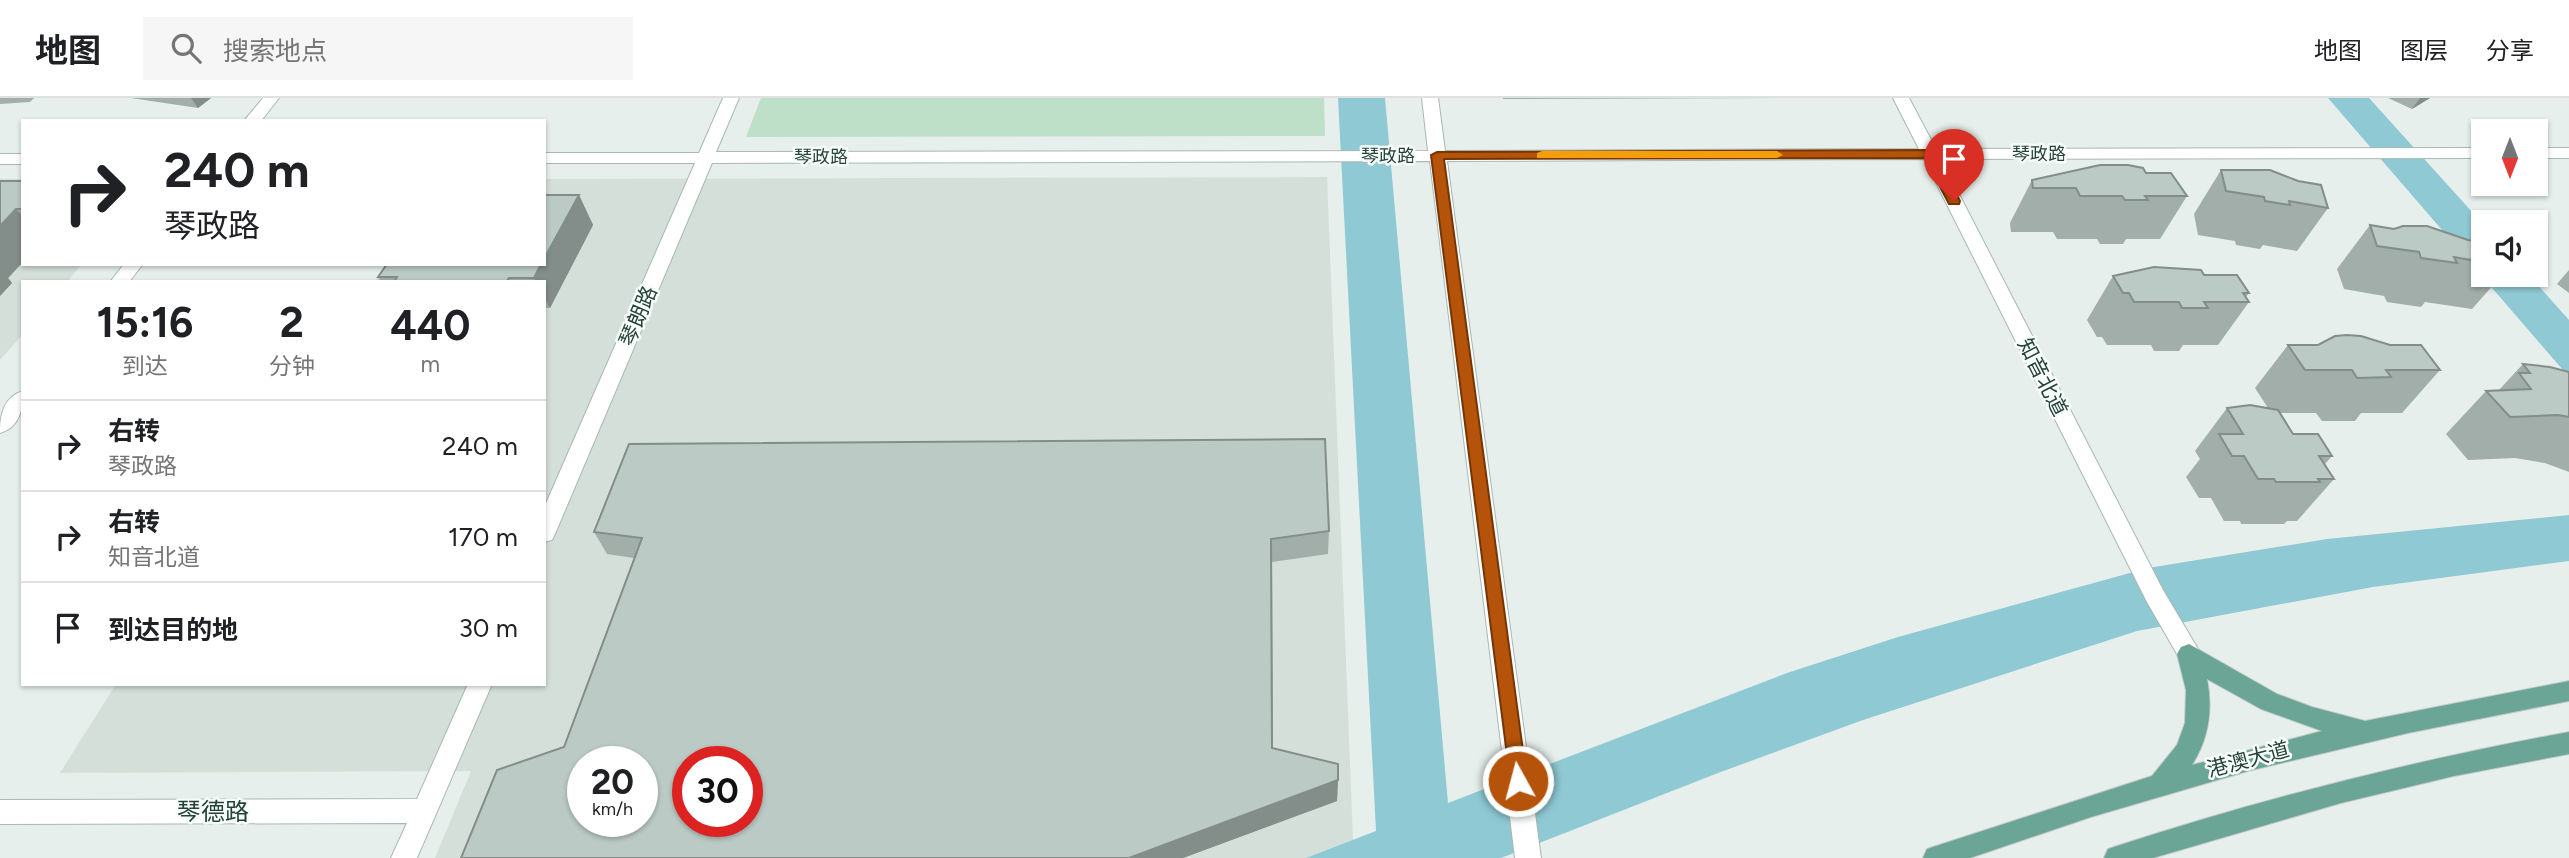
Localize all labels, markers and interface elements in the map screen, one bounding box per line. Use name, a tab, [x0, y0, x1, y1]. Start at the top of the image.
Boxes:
search box	[143, 17, 633, 80]
icon: search	[167, 29, 205, 67]
text: 地图	[35, 31, 101, 70]
text: 搜索地点	[223, 35, 327, 67]
text: 地图	[2314, 36, 2362, 65]
text: 图层	[2400, 36, 2448, 65]
text: 分享	[2486, 36, 2534, 65]
north arrow	[2471, 119, 2548, 196]
map controls	[2471, 119, 2548, 287]
pin	[1924, 129, 1984, 201]
text: 240 m	[164, 140, 310, 199]
icon: arrive	[1935, 140, 1973, 178]
street label: 琴政路	[2012, 143, 2066, 165]
street label: 琴政路	[1361, 145, 1415, 167]
street label: 琴政路	[794, 146, 848, 168]
icon: right	[49, 147, 140, 238]
text: 琴政路	[164, 207, 260, 245]
button: sound	[2471, 210, 2548, 287]
street label: 琴朗路	[614, 282, 662, 350]
text: 15:16	[96, 297, 193, 348]
text: 2	[280, 297, 304, 348]
text: 440	[390, 300, 471, 351]
street label: 知音北道	[2013, 334, 2073, 420]
text: m	[421, 350, 440, 378]
text: 到达	[122, 352, 168, 380]
text: 分钟	[269, 352, 315, 380]
text: 右转	[108, 415, 160, 447]
icon: right	[49, 427, 87, 465]
text: 240 m	[442, 430, 518, 462]
text: 琴政路	[108, 452, 177, 480]
text: 右转	[108, 506, 160, 538]
icon: right	[49, 518, 87, 556]
text: 170 m	[448, 521, 518, 553]
text: 知音北道	[108, 543, 200, 571]
icon: arrive	[49, 609, 87, 647]
text: 30 m	[459, 612, 518, 644]
text: 到达目的地	[108, 614, 238, 646]
street label: 港澳大道	[2204, 736, 2292, 782]
position arrow	[1481, 744, 1555, 818]
speed limit sign: 30	[672, 746, 763, 837]
text: 20	[591, 761, 634, 803]
street label: 琴德路	[177, 797, 249, 826]
text: km/h	[592, 798, 633, 820]

